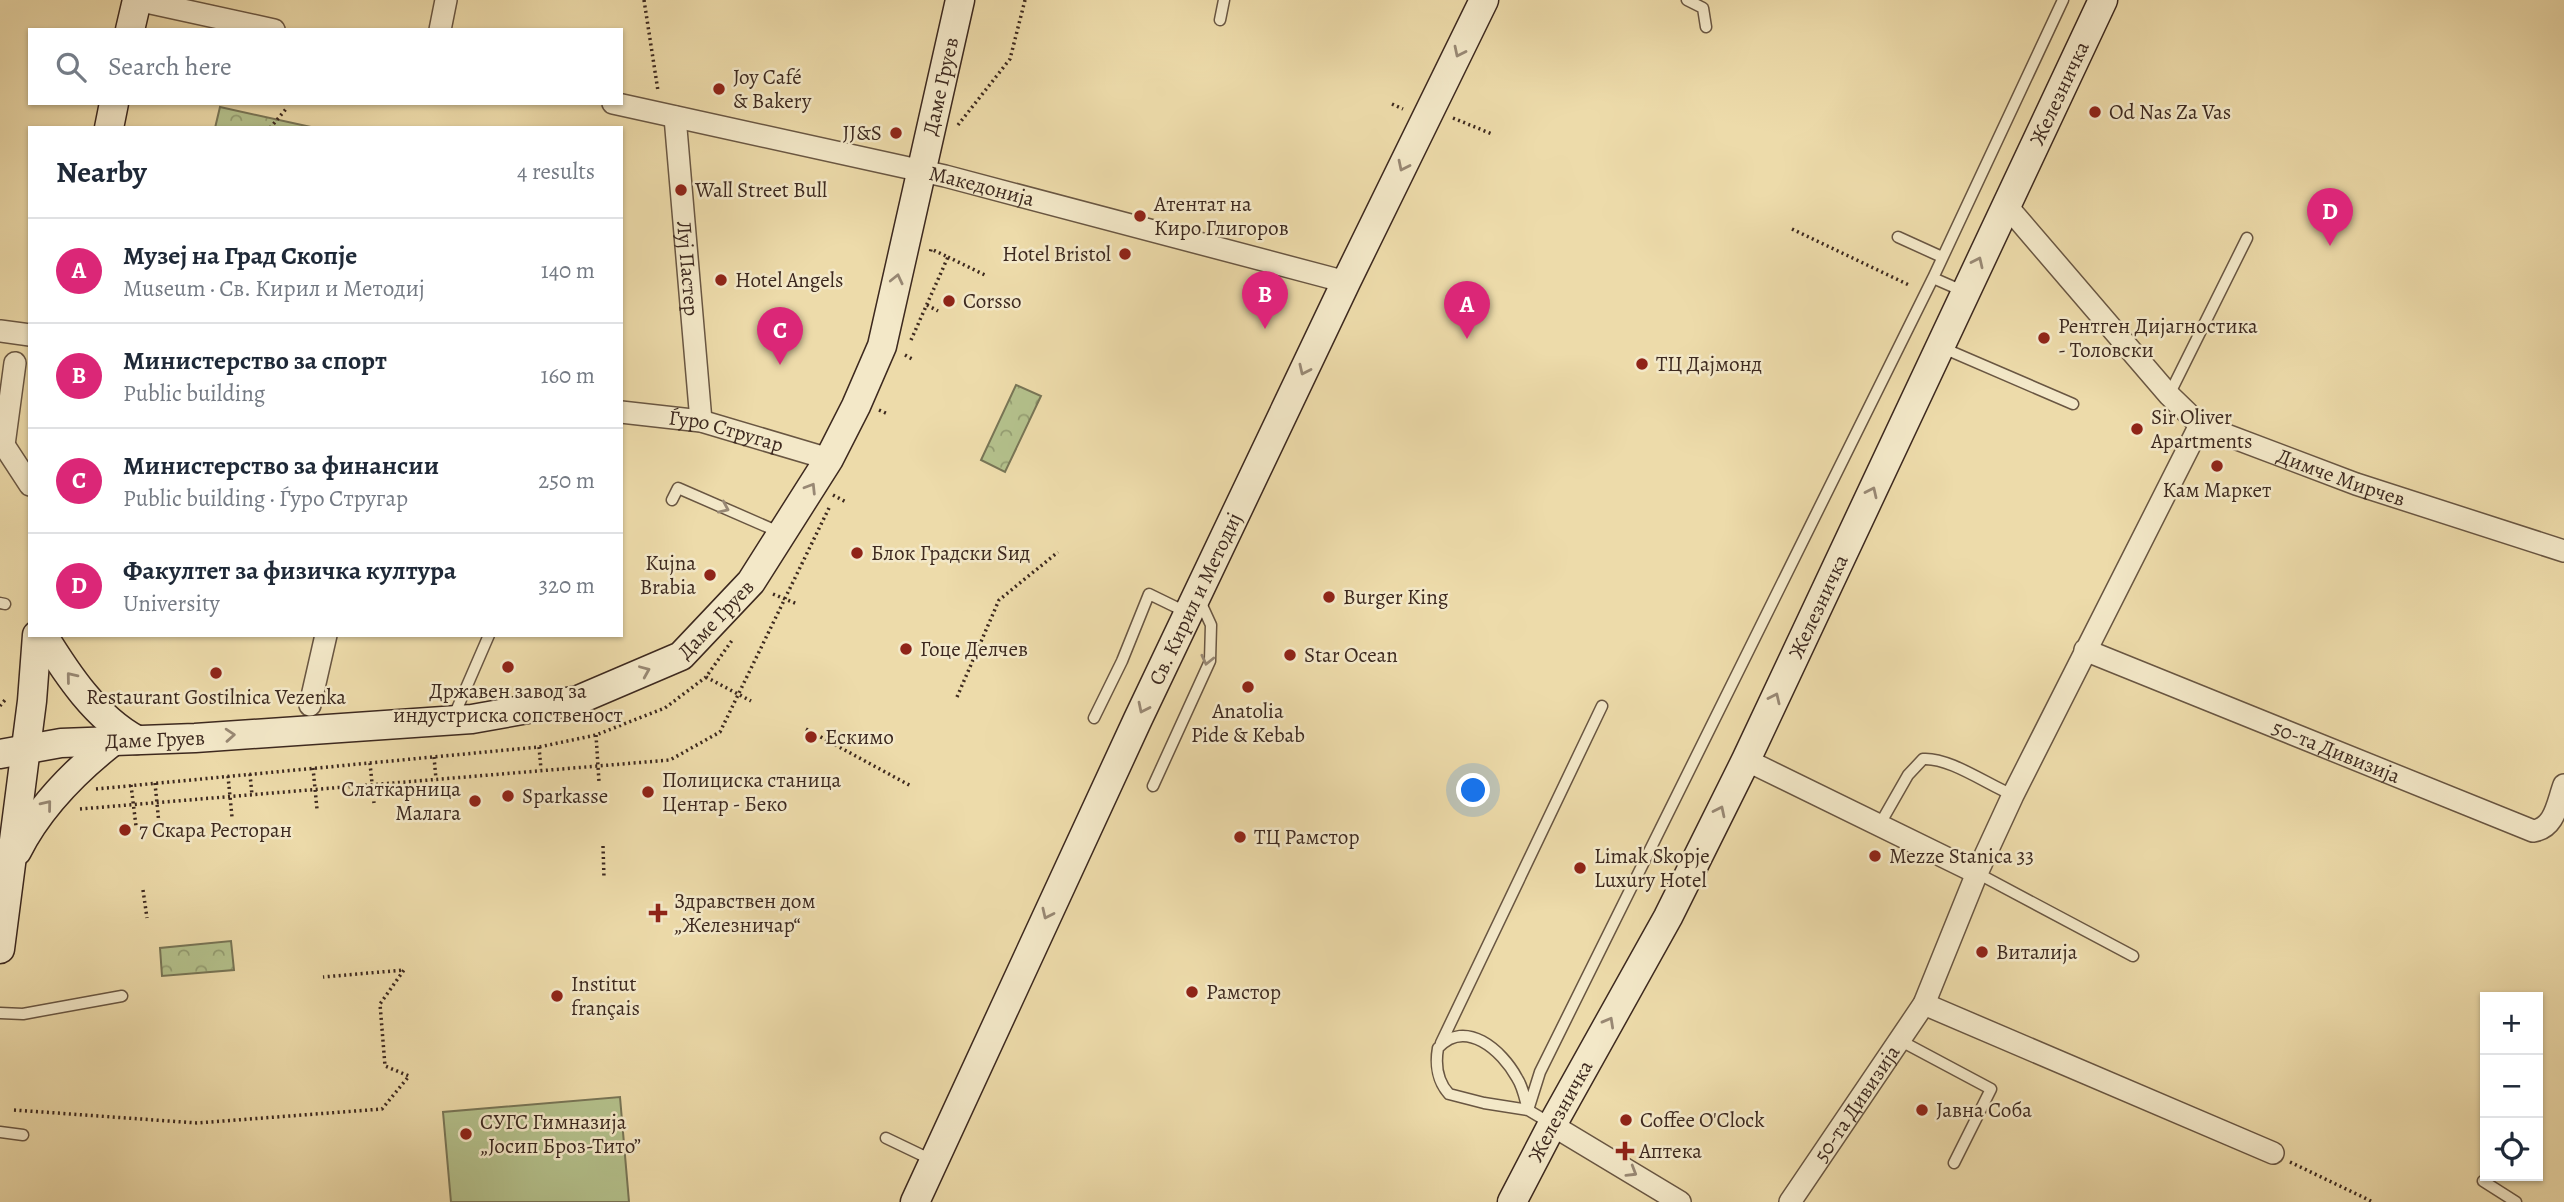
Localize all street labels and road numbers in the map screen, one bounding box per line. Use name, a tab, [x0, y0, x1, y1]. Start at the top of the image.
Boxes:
street label: Даме Груев	[916, 34, 965, 138]
street label: Железничка	[2023, 36, 2096, 150]
street label: Македонија	[927, 159, 1038, 213]
street label: Луј Пастер	[670, 220, 706, 317]
street label: Ѓуро Стругар	[667, 403, 787, 459]
street label: Димче Мирчев	[2273, 441, 2409, 513]
street label: Св. Кирил и Методиј	[1142, 508, 1248, 690]
street label: Железничка	[1782, 549, 1855, 663]
street label: Даме Груев	[671, 573, 760, 665]
street label: 50-та Дивизија	[2268, 713, 2405, 790]
street label: Даме Груев	[105, 723, 206, 755]
street label: 50-та Дивизија	[1807, 1039, 1906, 1167]
street label: Железничка	[1521, 1055, 1600, 1167]

